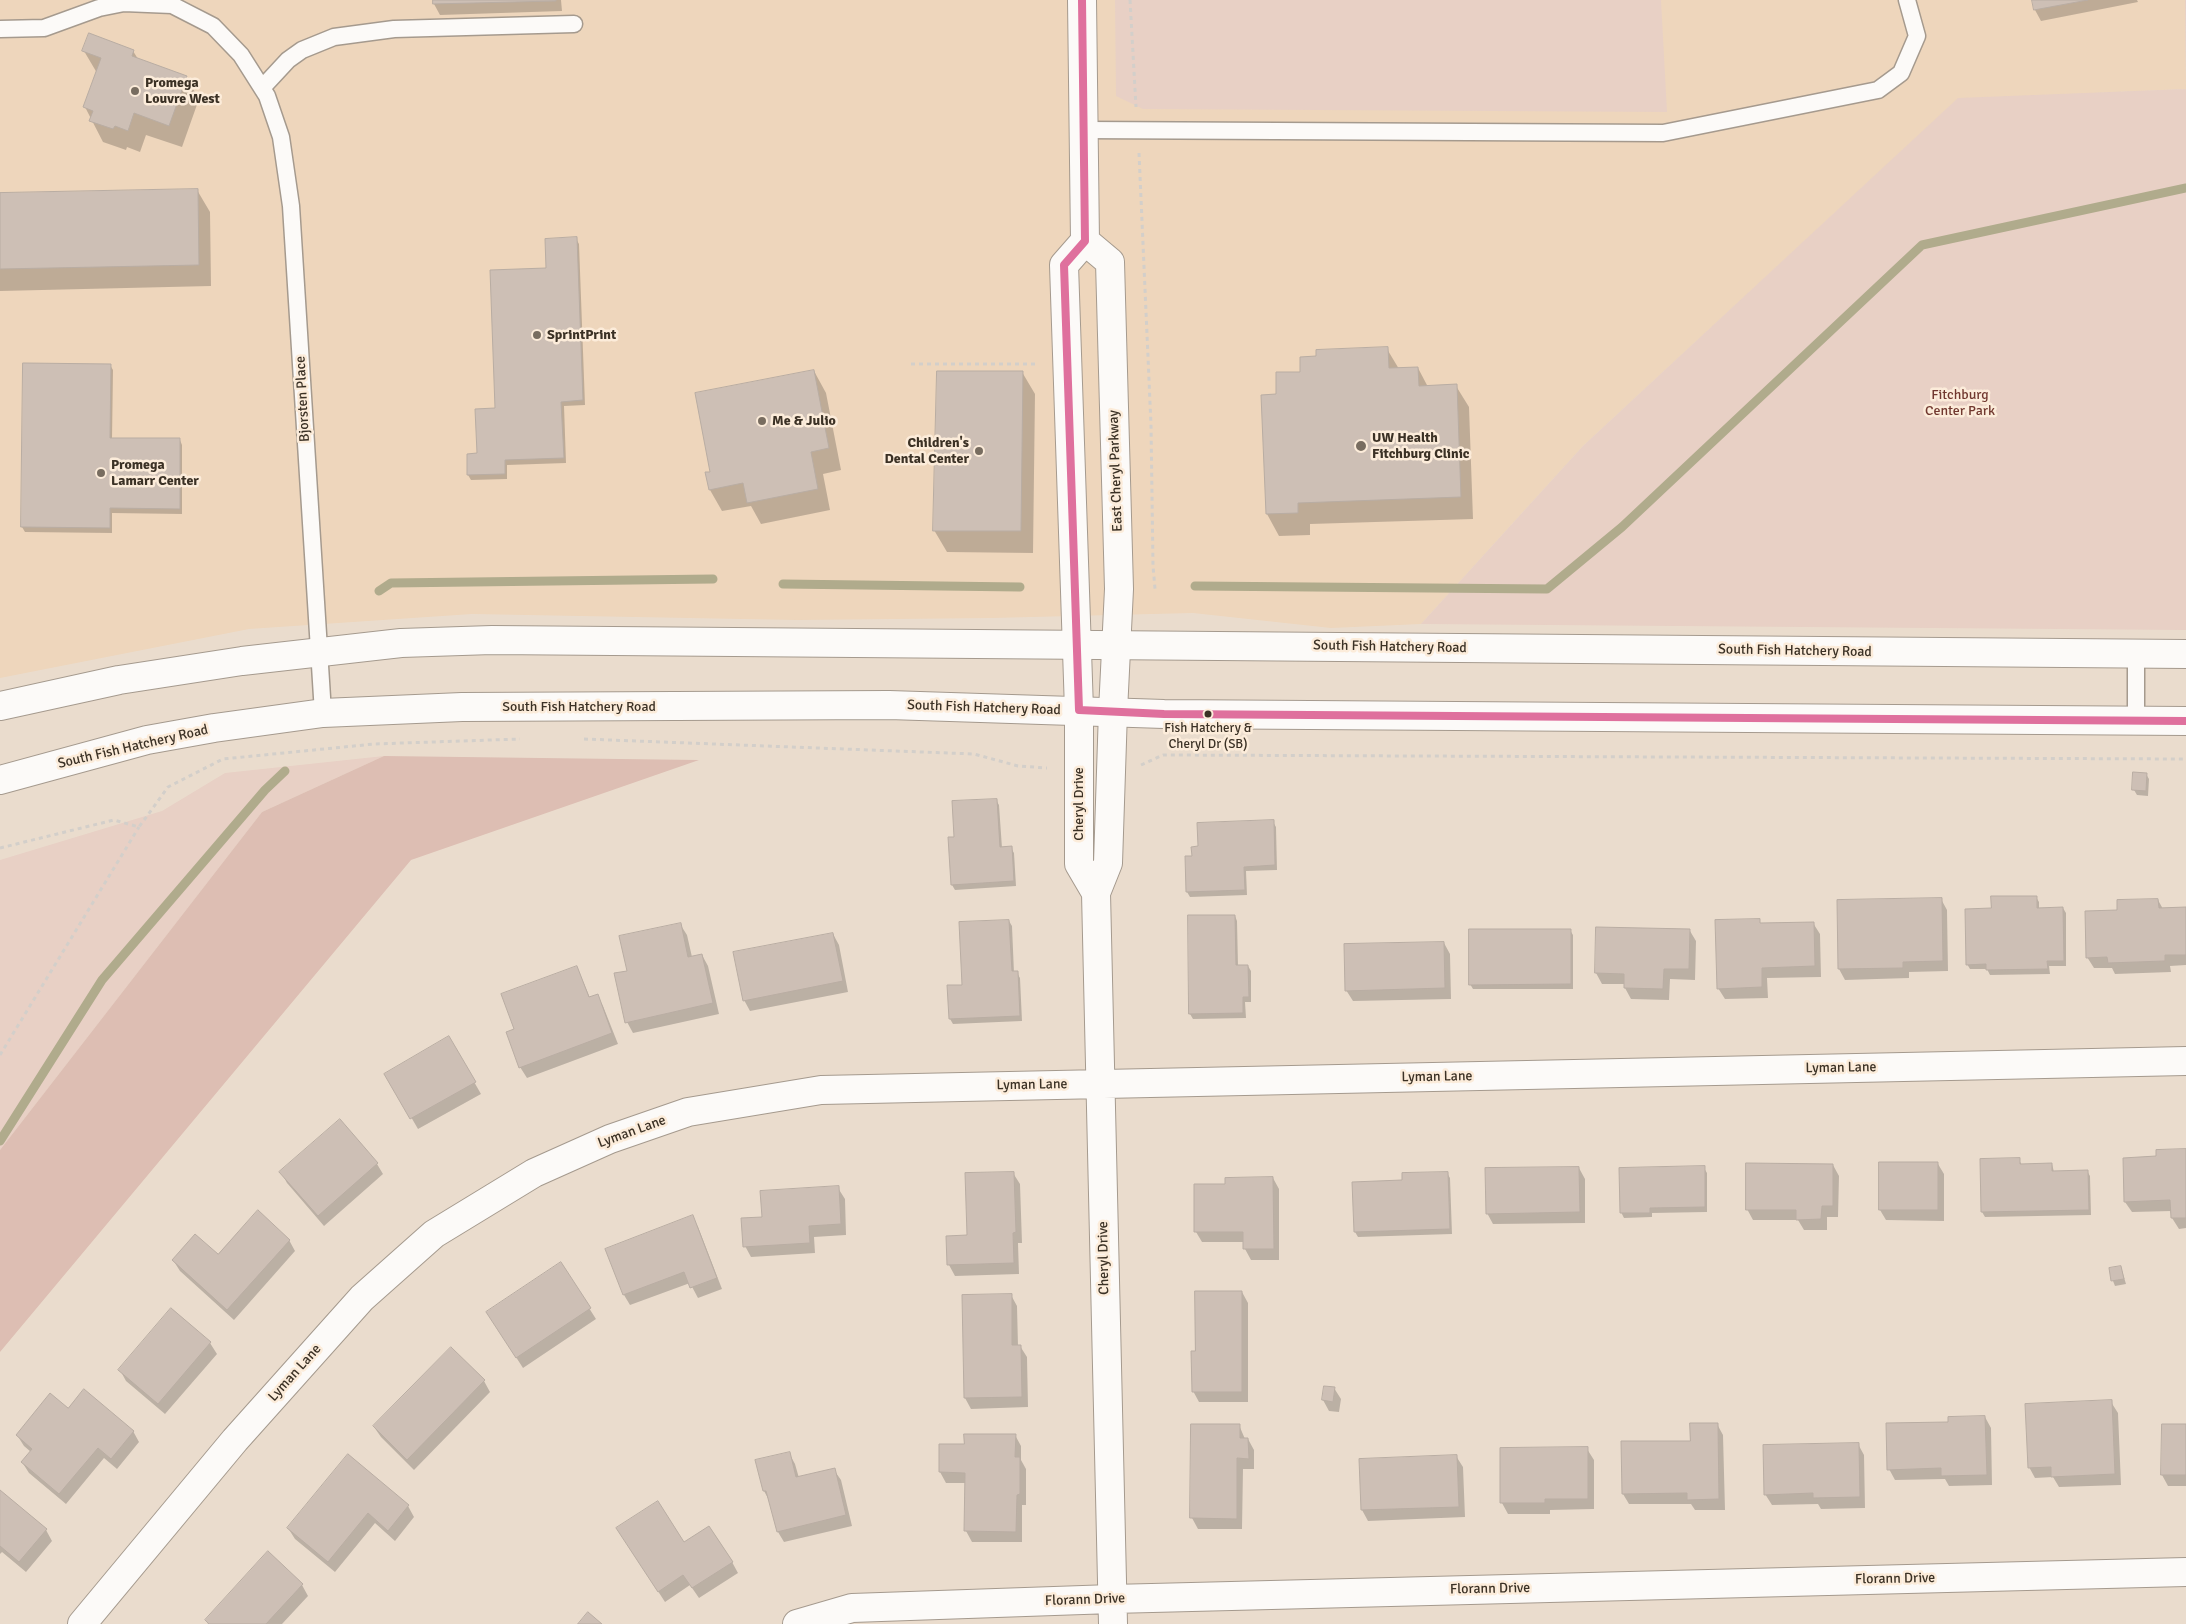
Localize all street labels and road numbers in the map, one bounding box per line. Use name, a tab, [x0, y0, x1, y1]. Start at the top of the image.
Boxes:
street label: Bjorsten Place	[292, 356, 314, 442]
street label: East Cheryl Parkway	[1105, 410, 1127, 532]
street label: South Fish Hatchery Road	[1313, 637, 1467, 657]
street label: South Fish Hatchery Road	[1718, 641, 1872, 661]
street label: South Fish Hatchery Road	[907, 697, 1061, 719]
street label: South Fish Hatchery Road	[502, 699, 656, 715]
street label: South Fish Hatchery Road	[56, 722, 210, 772]
street label: Cheryl Drive	[1071, 767, 1087, 841]
street label: Lyman Lane	[1805, 1059, 1877, 1077]
street label: Lyman Lane	[1401, 1068, 1473, 1086]
street label: Lyman Lane	[996, 1076, 1068, 1094]
street label: Lyman Lane	[596, 1112, 668, 1152]
street label: Cheryl Drive	[1095, 1221, 1113, 1295]
street label: Lyman Lane	[265, 1341, 325, 1405]
street label: Florann Drive	[1855, 1570, 1935, 1588]
street label: Florann Drive	[1450, 1580, 1530, 1598]
street label: Florann Drive	[1045, 1590, 1125, 1610]

